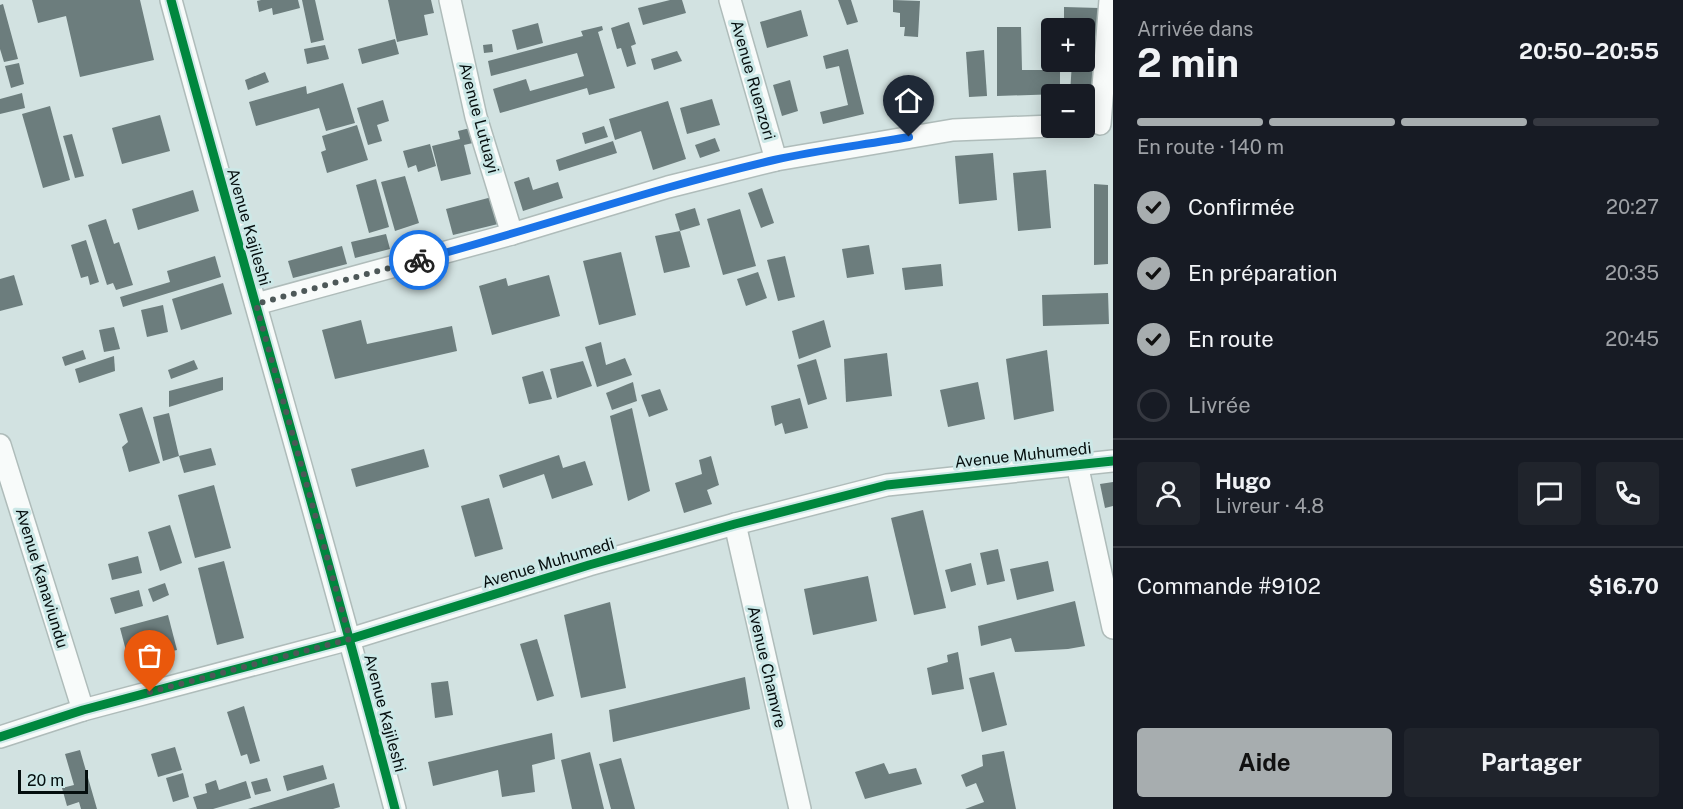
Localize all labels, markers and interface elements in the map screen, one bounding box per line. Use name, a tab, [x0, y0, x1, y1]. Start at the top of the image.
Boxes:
text: Arrivée dans	[1137, 17, 1253, 41]
street label: Avenue Ruenzori	[727, 18, 779, 142]
map controls	[1041, 18, 1095, 138]
button: +	[1041, 18, 1095, 72]
text: 20:50–20:55	[1519, 38, 1659, 64]
text: 2 min	[1137, 40, 1239, 86]
street label: Avenue Lutuayi	[455, 61, 503, 175]
pin	[883, 75, 934, 137]
icon: home	[892, 84, 925, 117]
button: −	[1041, 84, 1095, 138]
text: En route · 140 m	[1137, 135, 1284, 159]
street label: Avenue Kajileshi	[223, 166, 275, 288]
icon: check	[1137, 191, 1170, 224]
text: Confirmée	[1188, 194, 1295, 220]
text: 20:27	[1606, 195, 1659, 219]
courier	[389, 230, 449, 290]
icon: bike	[403, 244, 436, 277]
icon: check	[1137, 257, 1170, 290]
text: En préparation	[1188, 260, 1338, 286]
text: 20:35	[1605, 261, 1659, 285]
icon: check	[1137, 323, 1170, 356]
text: En route	[1188, 326, 1274, 352]
text: 20:45	[1605, 327, 1659, 351]
text: Livrée	[1188, 392, 1251, 418]
street label: Avenue Muhumedi	[954, 438, 1092, 472]
button: person	[1137, 462, 1200, 525]
button: chat	[1518, 462, 1581, 525]
button: phone	[1596, 462, 1659, 525]
text: Hugo	[1215, 468, 1271, 494]
text: Livreur · 4.8	[1215, 494, 1324, 518]
street label: Avenue Kanaviundu	[12, 506, 72, 650]
street label: Avenue Muhumedi	[480, 534, 616, 592]
text: Commande #9102	[1137, 573, 1321, 599]
text: $16.70	[1588, 573, 1659, 599]
street label: Avenue Chamvre	[744, 604, 790, 730]
pin	[124, 630, 175, 692]
icon: bag	[133, 639, 166, 672]
street label: Avenue Kajileshi	[360, 652, 410, 774]
button: Aide	[1137, 728, 1392, 797]
button: Partager	[1404, 728, 1659, 797]
scale bar	[18, 767, 88, 794]
text: 20 m	[27, 771, 64, 790]

